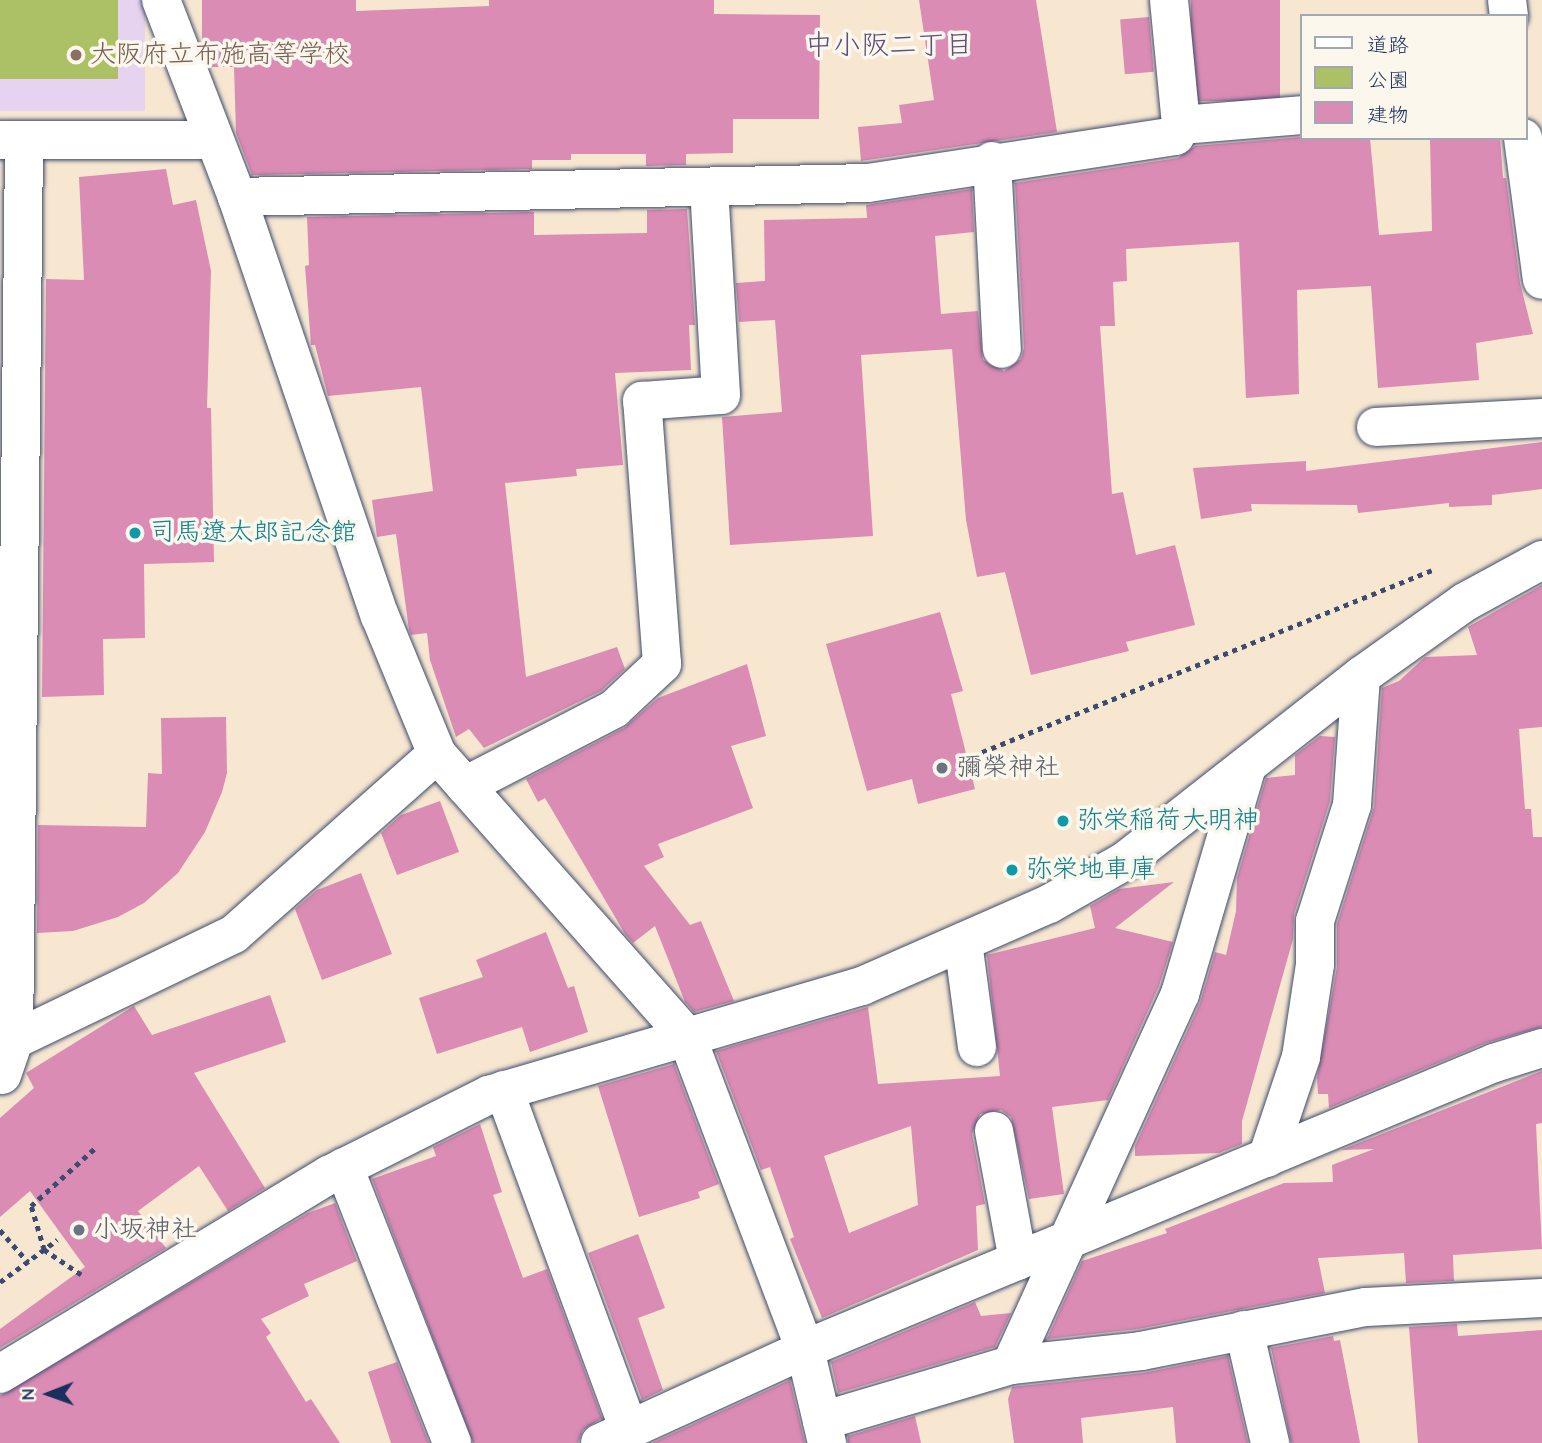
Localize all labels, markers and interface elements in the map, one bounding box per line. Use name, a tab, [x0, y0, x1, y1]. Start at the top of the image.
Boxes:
legend	[1300, 14, 1528, 140]
district label: 中小阪二丁目	[805, 28, 973, 62]
text: 道路	[1367, 33, 1409, 57]
place label: 大阪府立布施高等学校	[90, 39, 350, 71]
marker: 大阪府立布施高等学校	[68, 47, 84, 63]
text: 公園	[1367, 68, 1409, 92]
text: 建物	[1367, 103, 1409, 127]
place label: 司馬遼太郎記念館	[149, 517, 357, 549]
marker: 司馬遼太郎記念館	[127, 525, 143, 541]
place label: 彌榮神社	[956, 752, 1060, 784]
marker: 彌榮神社	[934, 760, 950, 776]
place label: 弥栄稲荷大明神	[1077, 805, 1259, 837]
marker: 弥栄稲荷大明神	[1055, 813, 1071, 829]
place label: 弥栄地車庫	[1026, 854, 1156, 886]
marker: 弥栄地車庫	[1004, 862, 1020, 878]
place label: 小坂神社	[93, 1214, 197, 1246]
marker: 小坂神社	[71, 1222, 87, 1238]
north arrow	[14, 1359, 84, 1429]
text: N	[17, 1388, 39, 1401]

